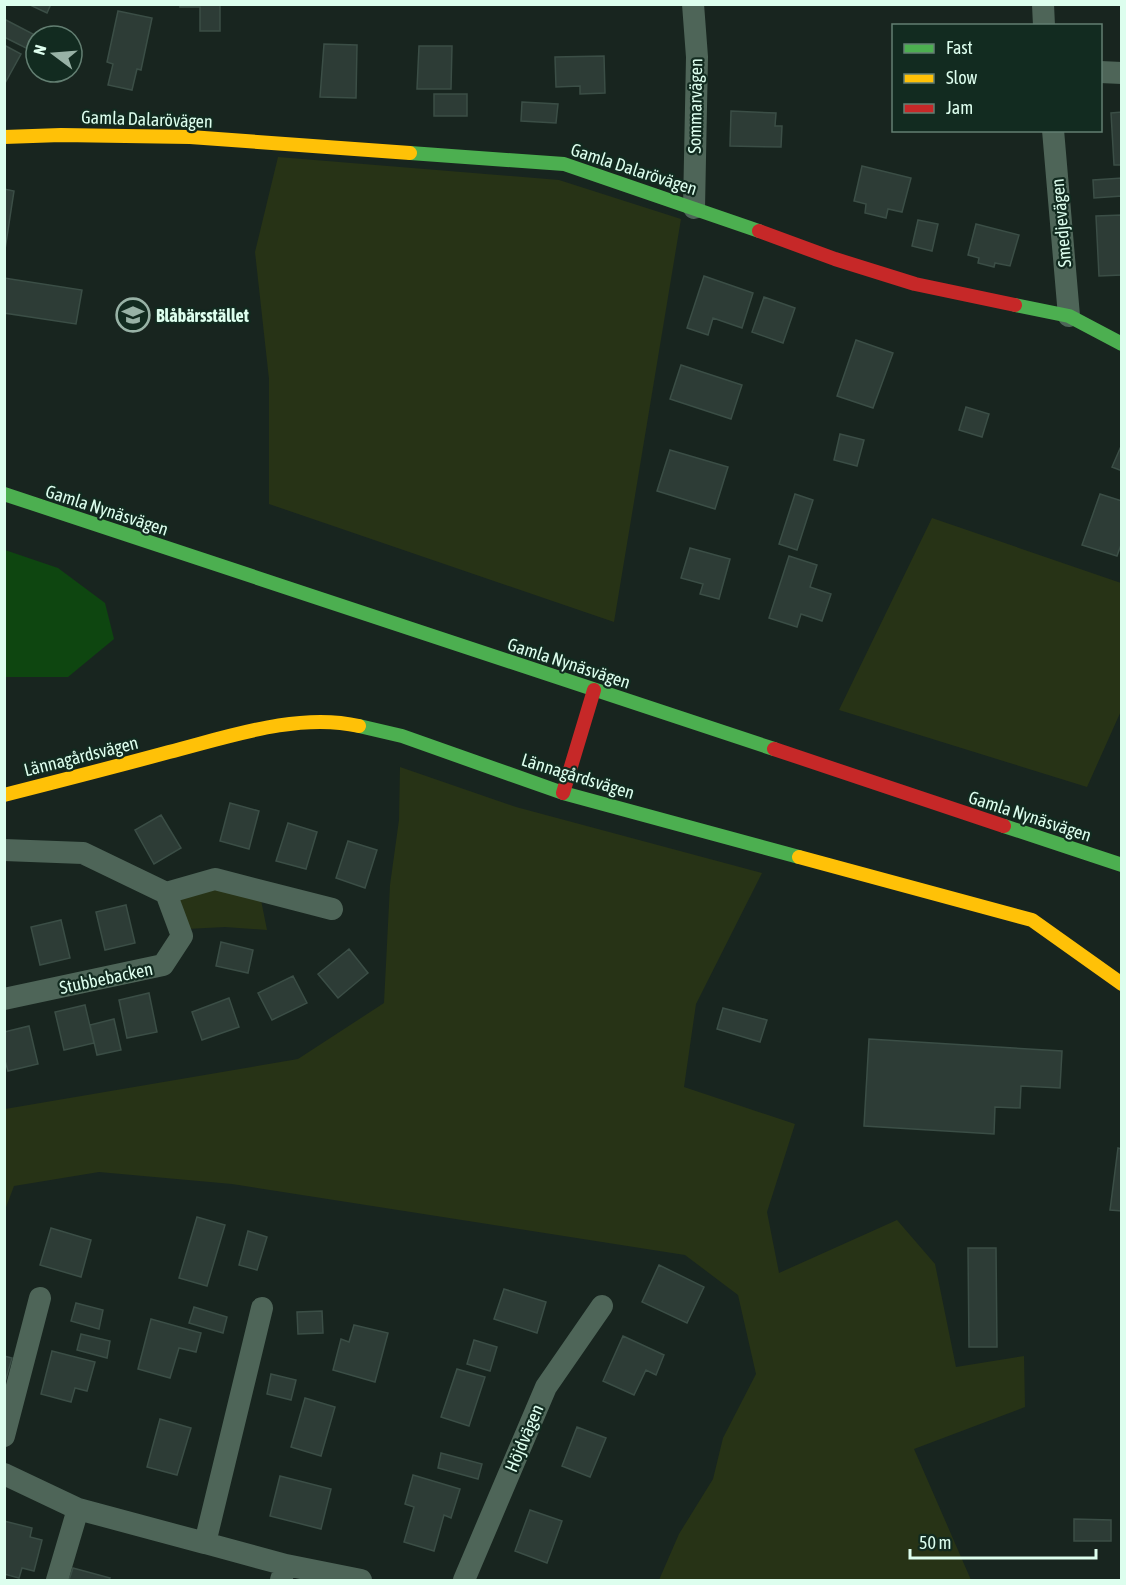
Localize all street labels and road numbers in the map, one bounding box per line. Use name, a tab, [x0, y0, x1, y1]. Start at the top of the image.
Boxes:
street label: Sommarvägen	[684, 58, 706, 154]
street label: Gamla Dalarövägen	[81, 106, 213, 132]
street label: Gamla Dalarövägen	[568, 139, 700, 199]
street label: Smedjevägen	[1047, 178, 1075, 268]
street label: Gamla Nynäsvägen	[43, 480, 171, 540]
street label: Gamla Nynäsvägen	[505, 633, 633, 693]
street label: Lännagårdsvägen	[22, 732, 140, 780]
street label: Lännagårdsvägen	[519, 749, 637, 803]
street label: Gamla Nynäsvägen	[966, 786, 1094, 846]
street label: Stubbebacken	[58, 958, 154, 998]
street label: Höjdvägen	[500, 1401, 548, 1475]

